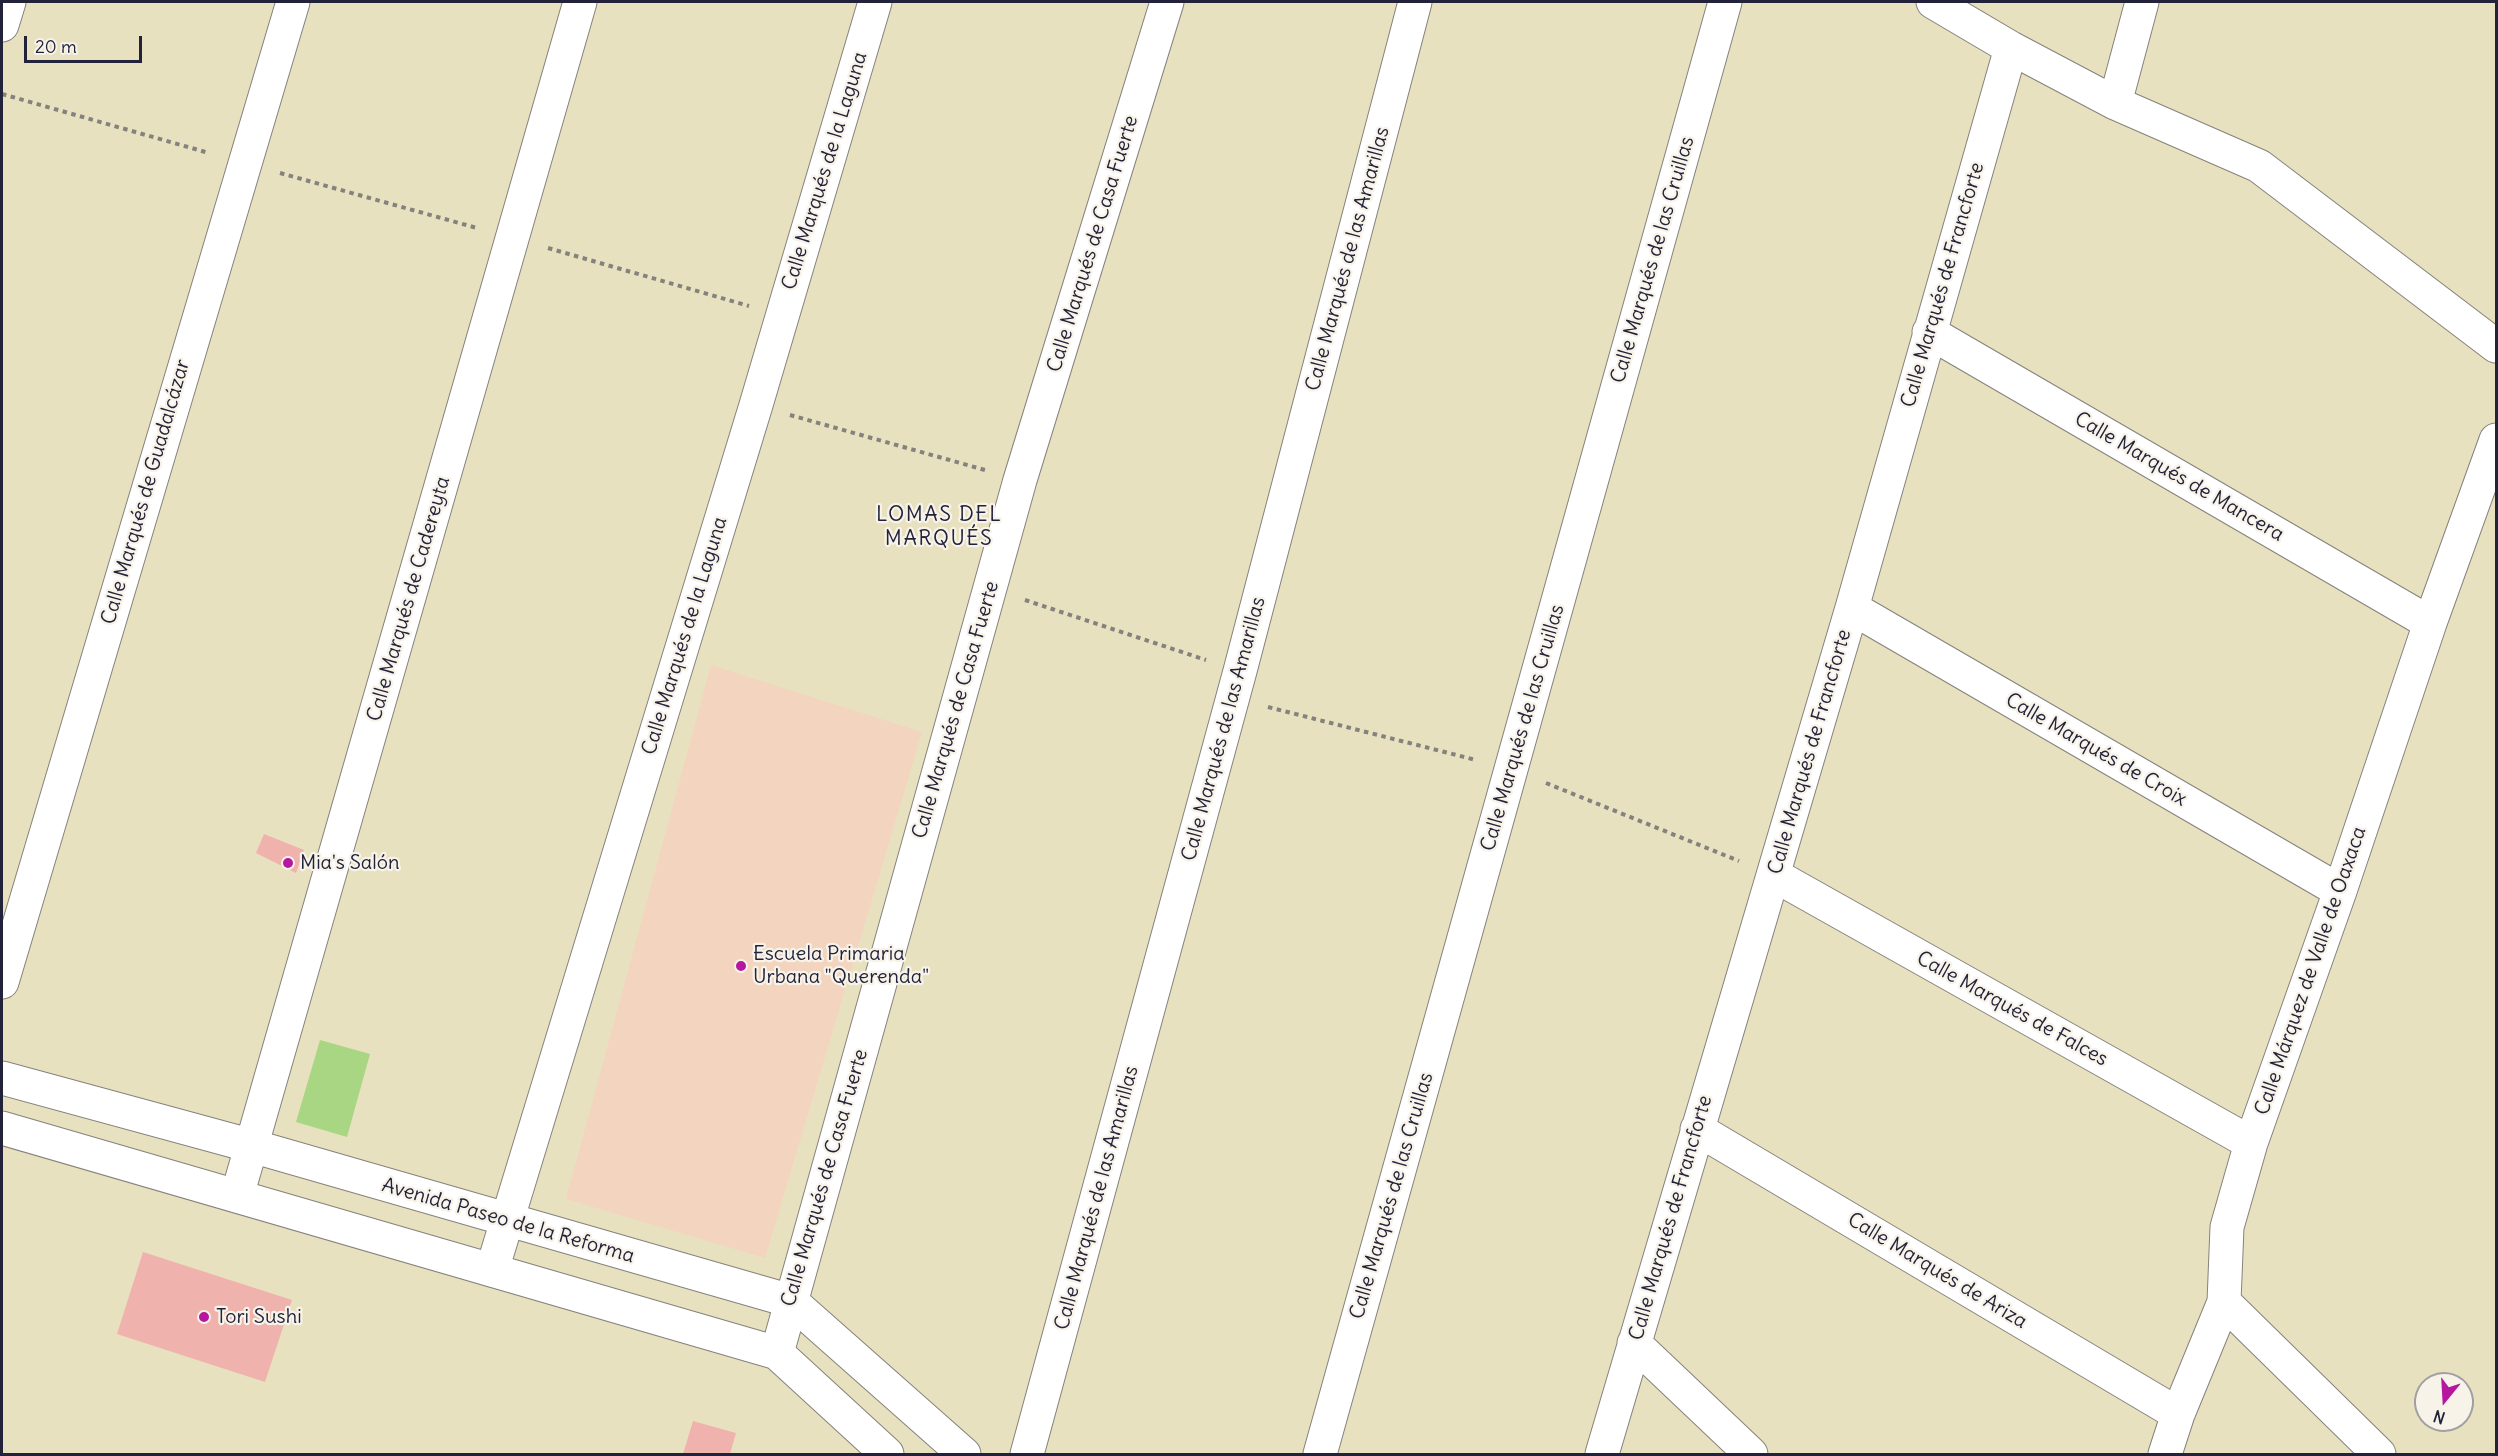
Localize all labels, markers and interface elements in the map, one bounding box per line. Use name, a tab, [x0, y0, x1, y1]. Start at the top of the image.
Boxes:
scale bar	[27, 24, 146, 62]
text: 20 m	[35, 35, 77, 58]
street label: Calle Marqués de la Laguna	[777, 49, 873, 293]
street label: Calle Marqués de Casa Fuerte	[1043, 113, 1143, 375]
street label: Calle Marqués de las Amarillas	[1301, 124, 1395, 394]
street label: Calle Marqués de las Cruillas	[1606, 134, 1700, 386]
street label: Calle Marqués de Francforte	[1897, 160, 1989, 410]
street label: Calle Marqués de Guadalcázar	[97, 357, 195, 627]
street label: Calle Marqués de Mancera	[2070, 407, 2288, 547]
street label: Calle Marqués de Cadereyta	[363, 474, 455, 724]
district label: LOMAS DEL MARQUÉS	[876, 502, 1002, 552]
street label: Calle Marqués de la Laguna	[637, 514, 733, 758]
street label: Calle Marqués de Casa Fuerte	[908, 578, 1004, 842]
street label: Calle Marqués de las Amarillas	[1177, 594, 1271, 864]
street label: Calle Marqués de las Cruillas	[1476, 602, 1570, 854]
street label: Calle Marqués de Francforte	[1764, 627, 1856, 877]
street label: Calle Marqués de Croix	[2001, 688, 2191, 812]
street label: Calle Márquez de Valle de Oaxaca	[2250, 824, 2372, 1118]
place label: Mia's Salón	[300, 851, 400, 875]
marker: Mia's Salón	[281, 856, 295, 870]
place label: Escuela Primaria Urbana "Querenda"	[753, 942, 929, 989]
street label: Calle Marqués de Falces	[1912, 946, 2112, 1072]
marker: Escuela Primaria Urbana "Querenda"	[734, 959, 748, 973]
street label: Calle Marqués de Casa Fuerte	[777, 1046, 873, 1310]
street label: Calle Marqués de las Amarillas	[1050, 1063, 1144, 1333]
street label: Calle Marqués de las Cruillas	[1345, 1070, 1439, 1322]
street label: Calle Marqués de Francforte	[1625, 1093, 1717, 1343]
street label: Avenida Paseo de la Reforma	[379, 1173, 637, 1269]
street label: Calle Marqués de Ariza	[1843, 1208, 2031, 1334]
place label: Tori Sushi	[216, 1305, 302, 1329]
marker: Tori Sushi	[197, 1310, 211, 1324]
north arrow	[2414, 1372, 2474, 1432]
text: N	[2431, 1406, 2447, 1428]

